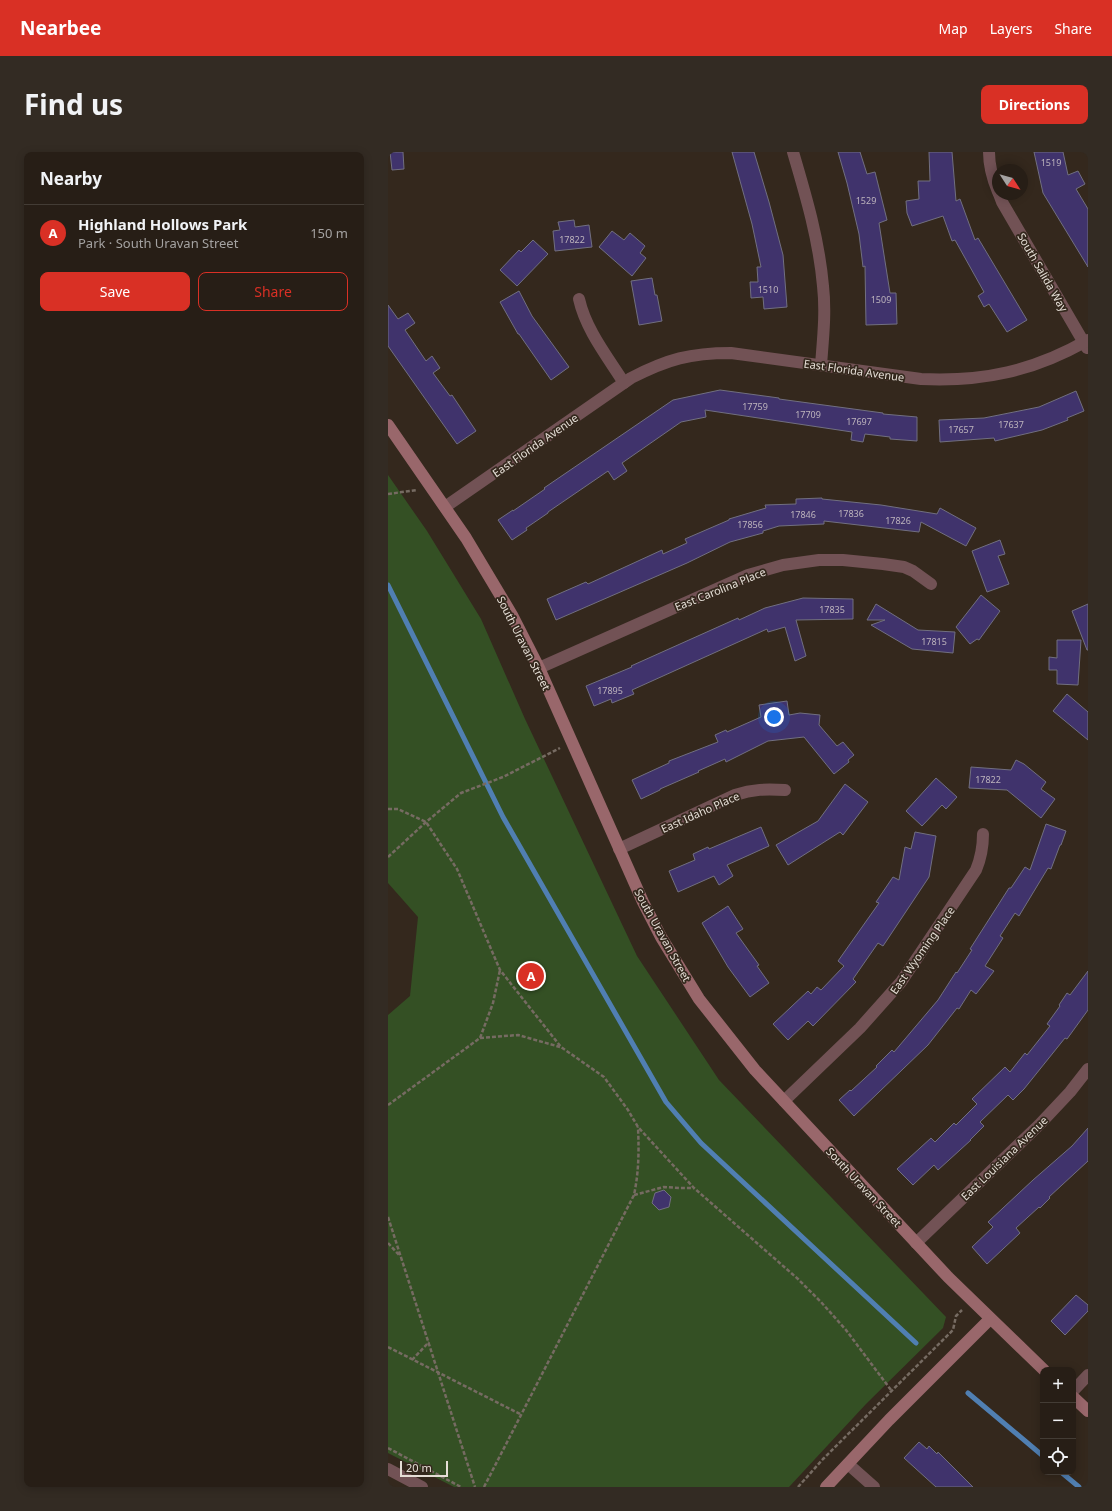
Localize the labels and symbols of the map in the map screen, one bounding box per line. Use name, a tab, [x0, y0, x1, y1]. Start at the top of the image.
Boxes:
house number: 1519	[1041, 156, 1061, 169]
north arrow	[992, 164, 1028, 200]
house number: 1529	[856, 194, 876, 207]
street label: South Salida Way	[1014, 230, 1072, 314]
house number: 17822	[559, 233, 585, 246]
house number: 1510	[758, 283, 778, 296]
house number: 1509	[871, 293, 891, 306]
street label: East Florida Avenue	[803, 356, 905, 384]
house number: 17759	[742, 400, 768, 413]
house number: 17709	[795, 408, 821, 421]
street label: East Florida Avenue	[489, 410, 581, 480]
house number: 17697	[846, 415, 872, 428]
house number: 17637	[998, 418, 1024, 431]
house number: 17657	[948, 423, 974, 436]
house number: 17836	[838, 507, 864, 520]
house number: 17846	[790, 508, 816, 521]
house number: 17826	[885, 514, 911, 527]
house number: 17856	[737, 518, 763, 531]
street label: East Carolina Place	[672, 564, 768, 614]
street label: South Uravan Street	[494, 593, 554, 693]
house number: 17835	[819, 603, 845, 616]
house number: 17815	[921, 635, 947, 648]
house number: 17895	[597, 684, 623, 697]
your location	[764, 707, 784, 727]
house number: 17822	[975, 773, 1001, 786]
street label: East Idaho Place	[658, 788, 742, 836]
street label: South Uravan Street	[631, 886, 695, 984]
street label: East Wyoming Place	[886, 903, 958, 997]
pin: A	[518, 961, 544, 991]
street label: East Louisiana Avenue	[957, 1113, 1051, 1203]
street label: South Uravan Street	[823, 1144, 905, 1230]
scale bar	[400, 1459, 448, 1478]

